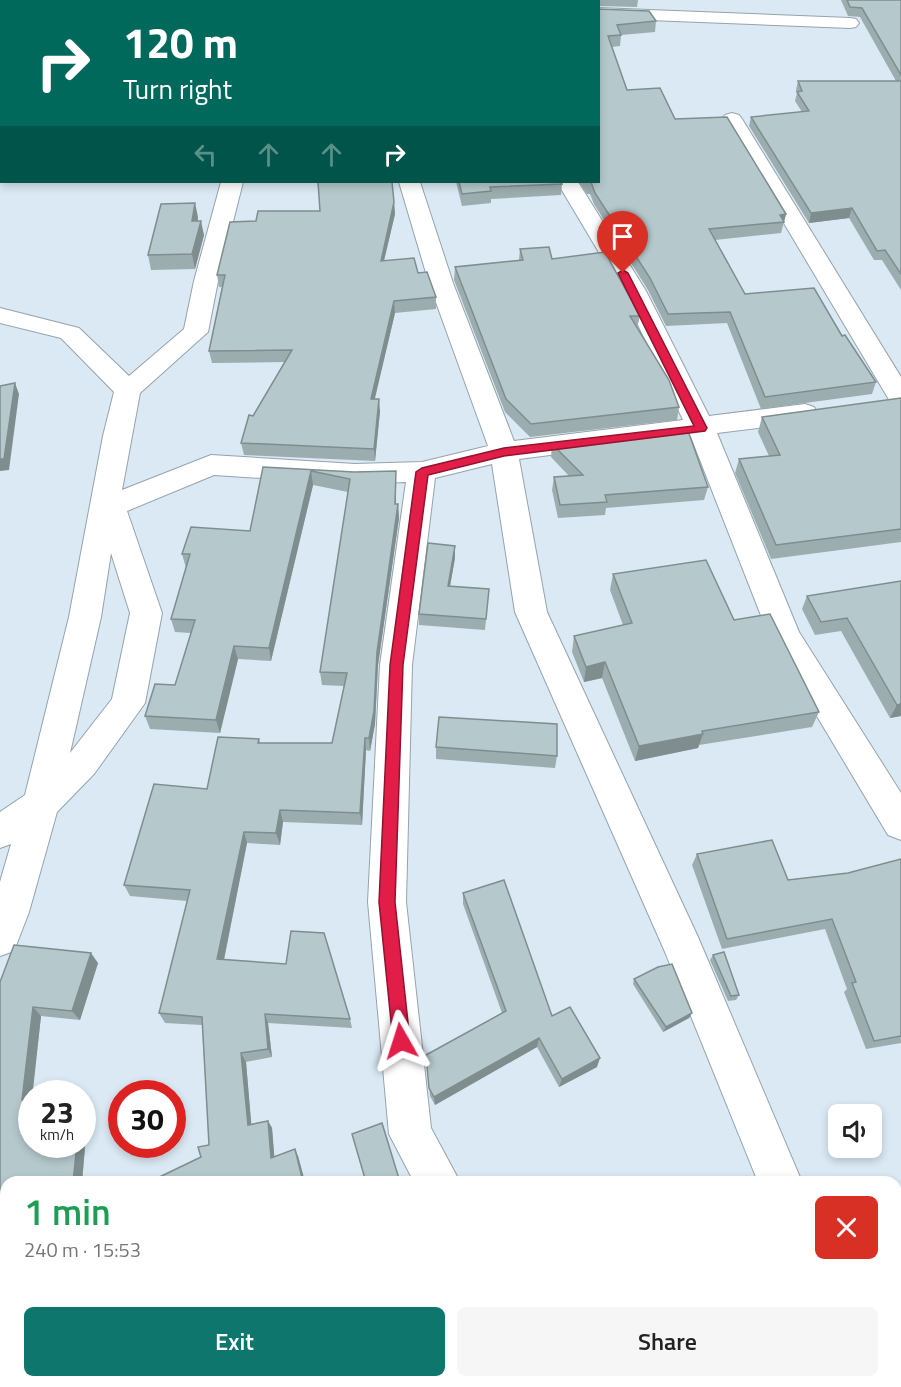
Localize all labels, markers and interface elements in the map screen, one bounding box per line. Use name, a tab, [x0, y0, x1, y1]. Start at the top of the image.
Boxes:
text: 120 m	[123, 10, 238, 74]
icon: right	[24, 24, 102, 102]
text: Turn right	[123, 68, 232, 109]
icon: left	[189, 138, 222, 171]
icon: ahead	[252, 138, 285, 171]
icon: ahead	[315, 138, 348, 171]
icon: right	[378, 138, 411, 171]
pin	[597, 211, 648, 273]
icon: arrive	[606, 220, 639, 253]
position arrow	[369, 1009, 433, 1073]
speed limit sign: 30	[108, 1080, 186, 1158]
text: 23	[40, 1089, 74, 1135]
map controls	[828, 1104, 882, 1158]
button: sound	[828, 1104, 882, 1158]
text: km/h	[40, 1123, 74, 1146]
text: 1 min	[24, 1184, 111, 1239]
button: close	[815, 1196, 878, 1259]
text: 240 m · 15:53	[24, 1234, 141, 1265]
button: Exit	[24, 1307, 445, 1376]
button: Share	[457, 1307, 878, 1376]

